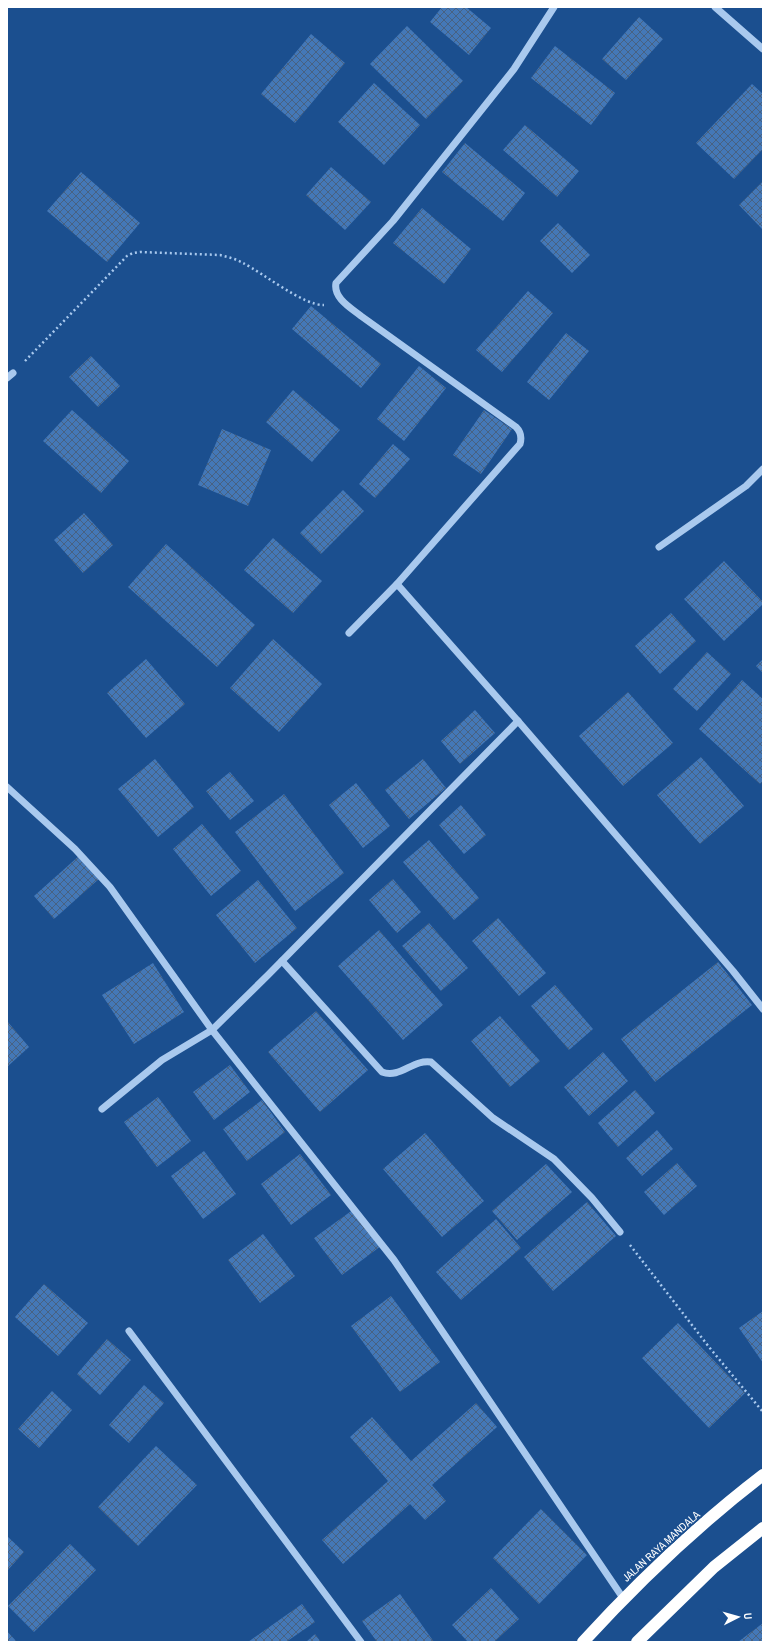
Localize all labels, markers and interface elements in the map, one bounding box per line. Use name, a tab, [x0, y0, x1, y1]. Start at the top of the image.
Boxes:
street label: JALAN RAYA MANDALA	[619, 1507, 703, 1584]
north arrow	[718, 1597, 758, 1637]
text: U	[741, 1612, 755, 1620]

